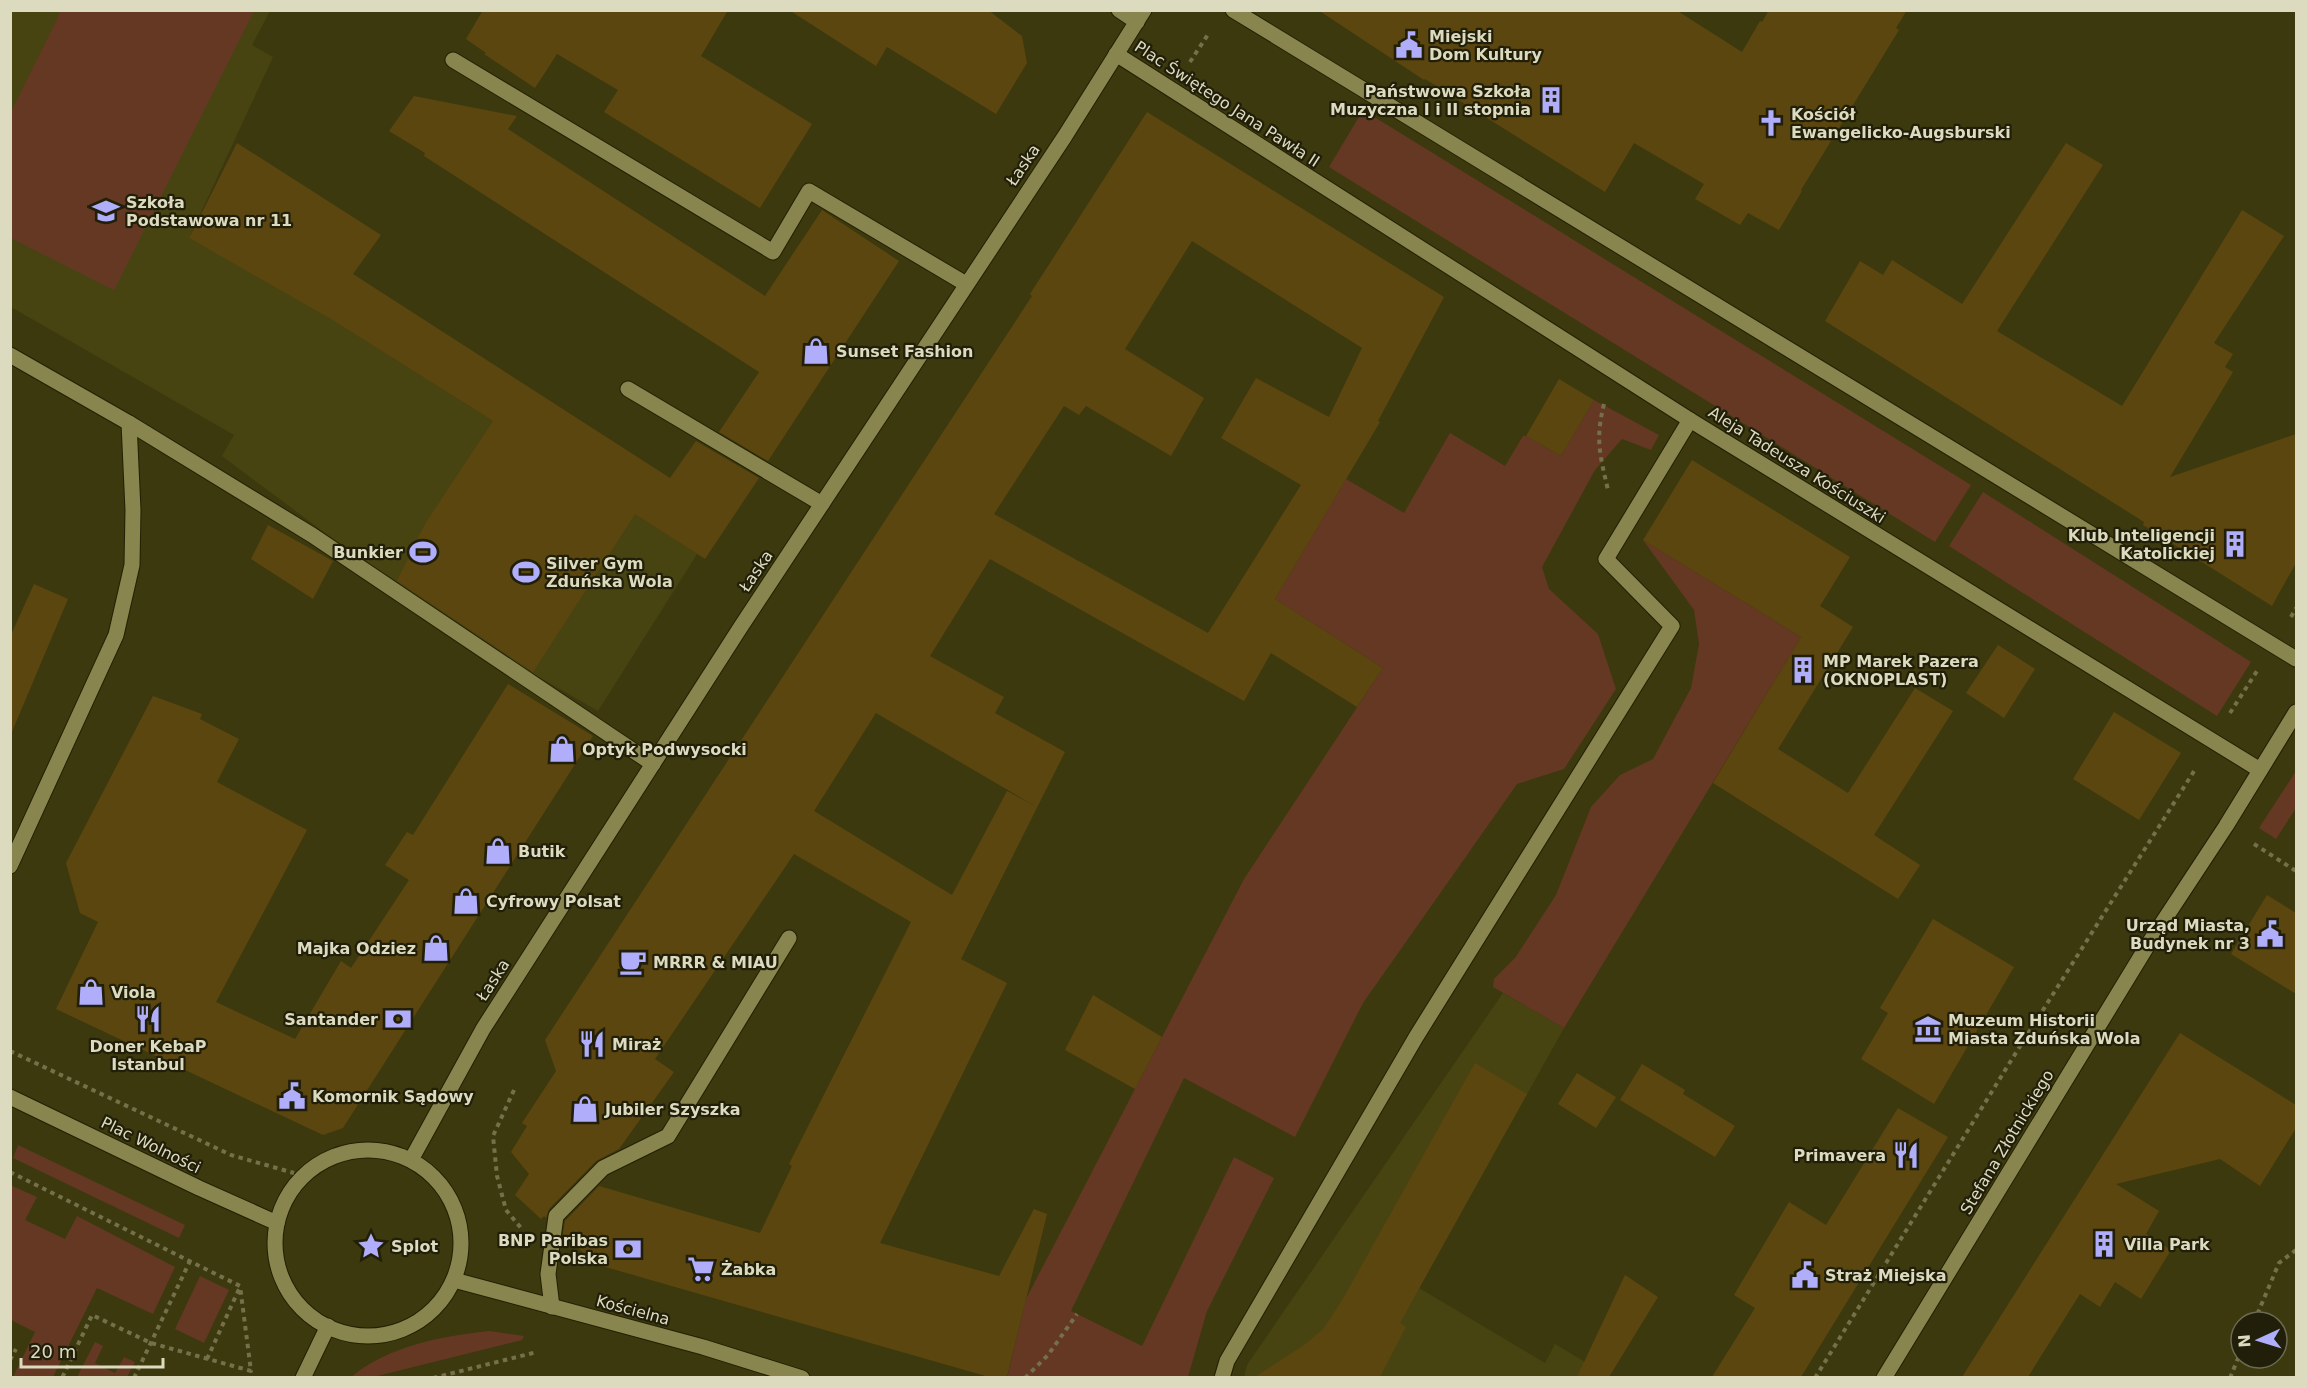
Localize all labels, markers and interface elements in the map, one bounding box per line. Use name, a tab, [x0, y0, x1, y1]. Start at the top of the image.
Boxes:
place label: Miejski Dom Kultury	[1429, 27, 1542, 64]
public building icon: Miejski Dom Kultury	[1394, 30, 1424, 60]
street label: Plac Świętego Jana Pawła II	[1131, 37, 1323, 171]
place label: Państwowa Szkoła Muzyczna I i II stopnia	[1330, 82, 1531, 119]
building icon: Państwowa Szkoła Muzyczna I i II stopnia	[1536, 85, 1566, 115]
place label: Kościół Ewangelicko-Augsburski	[1791, 105, 2011, 142]
church icon: Kościół Ewangelicko-Augsburski	[1756, 108, 1786, 138]
street label: Łaska	[1002, 141, 1044, 190]
place label: Szkoła Podstawowa nr 11	[126, 193, 292, 230]
school or university icon: Szkoła Podstawowa nr 11	[91, 196, 121, 226]
shop icon: Sunset Fashion	[801, 336, 831, 366]
place label: Sunset Fashion	[836, 342, 973, 361]
street label: Aleja Tadeusza Kościuszki	[1705, 403, 1889, 527]
place label: Klub Inteligencji Katolickiej	[2068, 526, 2215, 563]
building icon: Klub Inteligencji Katolickiej	[2220, 529, 2250, 559]
sports icon: Bunkier	[408, 537, 438, 567]
place label: Bunkier	[333, 543, 403, 562]
street label: Łaska	[735, 547, 777, 596]
place label: Silver Gym Zduńska Wola	[546, 554, 673, 591]
sports icon: Silver Gym Zduńska Wola	[511, 557, 541, 587]
place label: MP Marek Pazera (OKNOPLAST)	[1823, 652, 1979, 689]
building icon: MP Marek Pazera (OKNOPLAST)	[1788, 655, 1818, 685]
shop icon: Optyk Podwysocki	[547, 734, 577, 764]
place label: Optyk Podwysocki	[582, 740, 747, 759]
shop icon: Butik	[483, 836, 513, 866]
place label: Butik	[518, 842, 566, 861]
shop icon: Cyfrowy Polsat	[451, 886, 481, 916]
place label: Cyfrowy Polsat	[486, 892, 621, 911]
place label: Urząd Miasta, Budynek nr 3	[2126, 916, 2250, 953]
public building icon: Urząd Miasta, Budynek nr 3	[2255, 919, 2285, 949]
shop icon: Majka Odziez	[421, 933, 451, 963]
place label: Majka Odziez	[297, 939, 416, 958]
cafe icon: MRRR & MIAU	[618, 947, 648, 977]
place label: MRRR & MIAU	[653, 953, 778, 972]
street label: Łaska	[472, 956, 513, 1005]
shop icon: Viola	[76, 977, 106, 1007]
place label: Viola	[111, 983, 156, 1002]
restaurant icon: Doner KebaP Istanbul	[133, 1004, 163, 1034]
bank icon: Santander	[383, 1004, 413, 1034]
place label: Santander	[284, 1010, 378, 1029]
place label: Muzeum Historii Miasta Zduńska Wola	[1948, 1011, 2140, 1048]
museum icon: Muzeum Historii Miasta Zduńska Wola	[1913, 1014, 1943, 1044]
restaurant icon: Miraż	[577, 1029, 607, 1059]
place label: Miraż	[612, 1035, 661, 1054]
place label: Doner KebaP Istanbul	[90, 1037, 207, 1074]
street label: Stefana Złotnickiego	[1956, 1066, 2058, 1218]
public building icon: Komornik Sądowy	[277, 1081, 307, 1111]
place label: Komornik Sądowy	[312, 1087, 474, 1106]
shop icon: Jubiler Szyszka	[570, 1094, 600, 1124]
place label: Jubiler Szyszka	[604, 1100, 741, 1119]
street label: Plac Wolności	[98, 1113, 204, 1177]
restaurant icon: Primavera	[1891, 1140, 1921, 1170]
place label: Primavera	[1793, 1146, 1886, 1165]
building icon: Villa Park	[2089, 1229, 2119, 1259]
place icon: Splot	[356, 1231, 386, 1261]
place label: BNP Paribas Polska	[498, 1231, 608, 1268]
bank icon: BNP Paribas Polska	[613, 1234, 643, 1264]
place label: Villa Park	[2124, 1235, 2210, 1254]
place label: Splot	[391, 1237, 438, 1256]
supermarket icon: Żabka	[686, 1254, 716, 1284]
place label: Żabka	[721, 1260, 776, 1279]
public building icon: Straż Miejska	[1790, 1260, 1820, 1290]
place label: Straż Miejska	[1825, 1266, 1946, 1285]
street label: Kościelna	[594, 1291, 672, 1329]
north arrow	[2229, 1310, 2289, 1370]
scale bar	[21, 1331, 164, 1369]
text: N	[2235, 1334, 2254, 1348]
text: 20 m	[30, 1341, 76, 1362]

